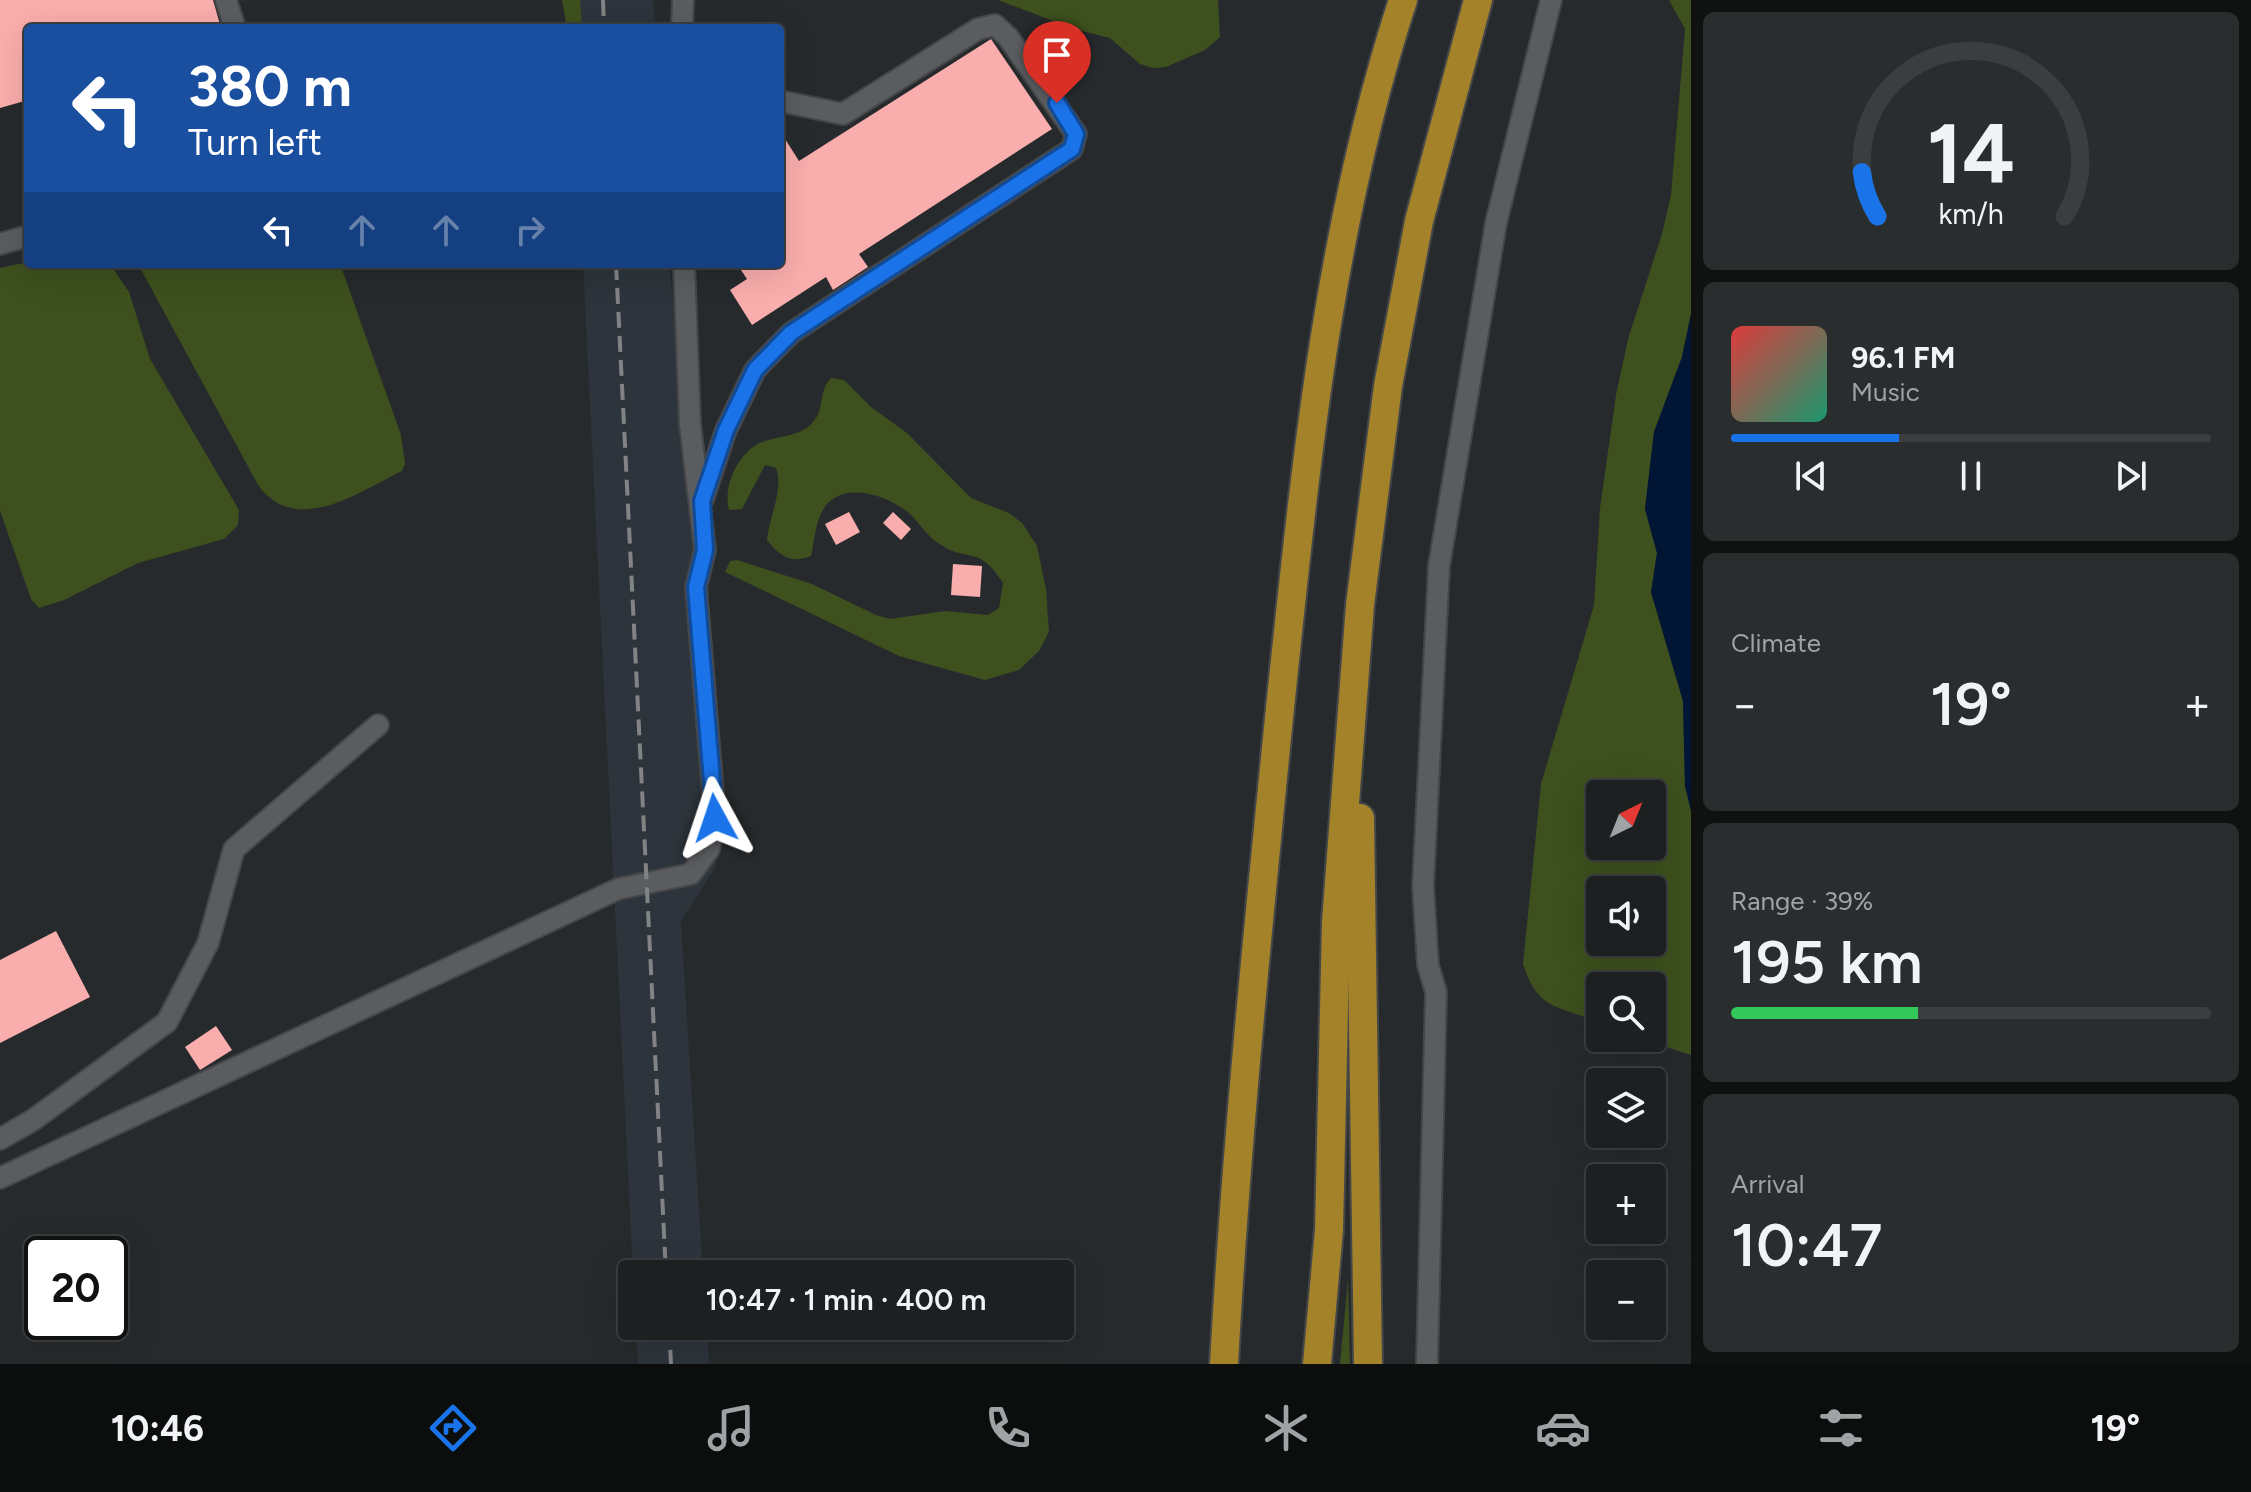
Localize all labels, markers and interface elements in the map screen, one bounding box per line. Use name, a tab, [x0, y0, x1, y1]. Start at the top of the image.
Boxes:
pin	[1023, 21, 1091, 103]
icon: arrive	[1035, 33, 1079, 77]
text: 380 m	[188, 53, 352, 120]
icon: left	[56, 56, 160, 160]
text: 14	[1927, 104, 2015, 204]
text: Turn left	[188, 121, 322, 164]
text: km/h	[1938, 197, 2004, 231]
icon: left	[256, 208, 300, 252]
icon: ahead	[340, 208, 384, 252]
icon: ahead	[424, 208, 468, 252]
icon: right	[508, 208, 552, 252]
text: 96.1 FM	[1851, 339, 1955, 376]
text: Music	[1851, 376, 1920, 408]
icon: previous	[1789, 454, 1833, 498]
icon: pause	[1949, 454, 1993, 498]
icon: next	[2109, 454, 2153, 498]
text: Climate	[1731, 627, 1821, 659]
text: 19°	[1930, 668, 2012, 740]
text: −	[1731, 678, 1758, 731]
text: +	[2184, 678, 2211, 731]
position arrow	[673, 776, 757, 860]
north arrow	[1586, 780, 1666, 860]
map controls	[1586, 780, 1666, 1340]
button: sound	[1586, 876, 1666, 956]
text: Range · 39%	[1731, 885, 1873, 917]
text: 195 km	[1731, 926, 1923, 998]
button: search	[1586, 972, 1666, 1052]
button: layers	[1586, 1068, 1666, 1148]
button: +	[1586, 1164, 1666, 1244]
text: Arrival	[1731, 1168, 1804, 1200]
text: 10:47	[1731, 1209, 1882, 1281]
speed limit sign: 20	[24, 1236, 128, 1340]
button: −	[1586, 1260, 1666, 1340]
text: 10:47 · 1 min · 400 m	[706, 1281, 986, 1318]
icon: directions	[425, 1400, 481, 1456]
icon: music	[703, 1400, 759, 1456]
icon: phone	[980, 1400, 1036, 1456]
icon: climate	[1258, 1400, 1314, 1456]
icon: car	[1535, 1400, 1591, 1456]
icon: filters	[1813, 1400, 1869, 1456]
text: 10:46	[111, 1407, 204, 1450]
text: 19°	[2091, 1407, 2140, 1450]

